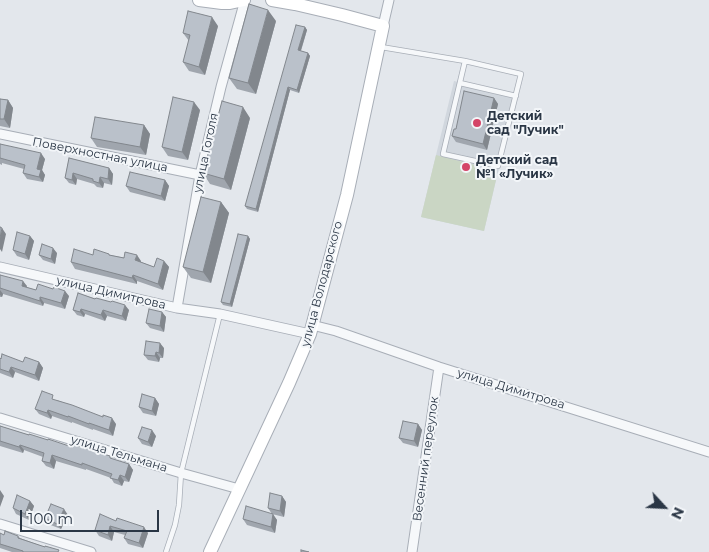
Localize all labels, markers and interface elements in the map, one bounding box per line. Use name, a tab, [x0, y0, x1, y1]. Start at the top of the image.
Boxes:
place label: Детский сад "Лучик"	[487, 109, 564, 137]
street label: улица Гоголя	[190, 112, 222, 194]
marker: Детский сад "Лучик"	[471, 117, 483, 129]
street label: Поверхностная улица	[31, 135, 169, 175]
place label: Детский сад №1 «Лучик»	[476, 153, 558, 181]
marker: Детский сад №1 «Лучик»	[460, 161, 472, 173]
street label: улица Володарского	[298, 220, 346, 348]
street label: улица Димитрова	[55, 273, 167, 313]
street label: улица Димитрова	[455, 366, 567, 412]
street label: Весенний переулок	[410, 396, 442, 522]
street label: улица Тельмана	[69, 432, 169, 476]
north arrow	[639, 482, 689, 532]
scale bar	[22, 500, 161, 532]
text: N	[667, 504, 688, 522]
text: 100 m	[28, 509, 73, 528]

